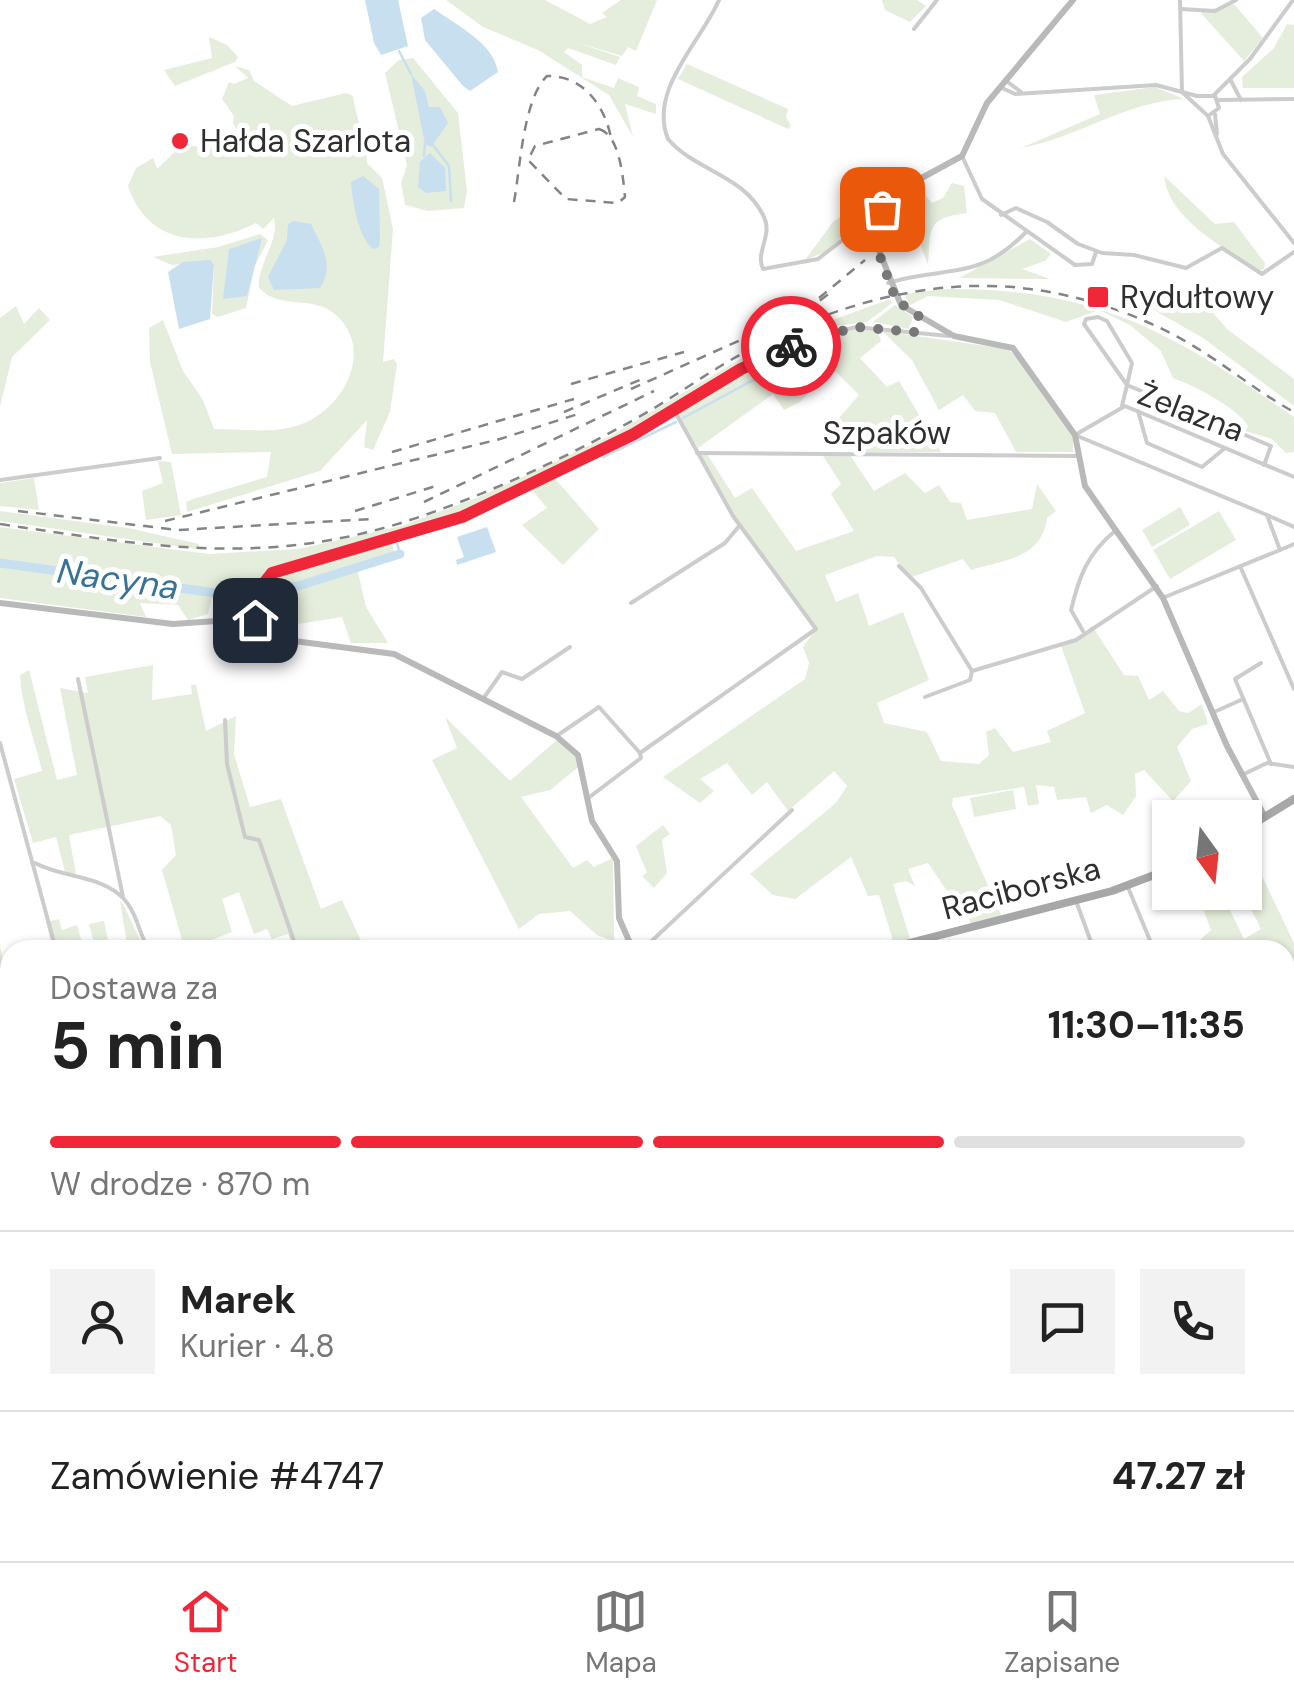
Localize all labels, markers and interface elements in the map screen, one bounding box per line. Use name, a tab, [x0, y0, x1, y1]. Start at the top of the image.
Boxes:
place label: Hałda Szarlota	[200, 120, 411, 162]
marker: Hałda Szarlota	[169, 130, 191, 152]
pin	[840, 167, 925, 252]
icon: bag	[855, 182, 910, 237]
place label: Rydułtowy	[1120, 276, 1275, 318]
marker: Rydułtowy	[1085, 284, 1111, 310]
courier	[741, 296, 841, 396]
icon: bike	[764, 319, 819, 374]
street label: Żelazna	[1132, 373, 1250, 451]
street label: Szpaków	[823, 412, 951, 454]
water label: Nacyna	[54, 548, 182, 610]
pin	[213, 578, 298, 663]
icon: home	[228, 593, 283, 648]
north arrow	[1152, 800, 1262, 910]
map controls	[1152, 800, 1262, 910]
street label: Raciborska	[937, 847, 1105, 929]
text: Dostawa za	[50, 967, 218, 1009]
text: 11:30–11:35	[1048, 1000, 1245, 1050]
text: 5 min	[50, 1004, 225, 1088]
text: W drodze · 870 m	[50, 1163, 310, 1205]
button: person	[50, 1269, 155, 1374]
button: chat	[1010, 1269, 1115, 1374]
button: phone	[1140, 1269, 1245, 1374]
text: Marek	[180, 1275, 296, 1325]
text: Kurier · 4.8	[180, 1325, 335, 1367]
text: Zamówienie #4747	[50, 1451, 384, 1501]
text: 47.27 zł	[1112, 1451, 1245, 1501]
tab: Start	[174, 1584, 238, 1681]
tab: Mapa	[585, 1584, 657, 1681]
tab: Zapisane	[1004, 1584, 1120, 1681]

